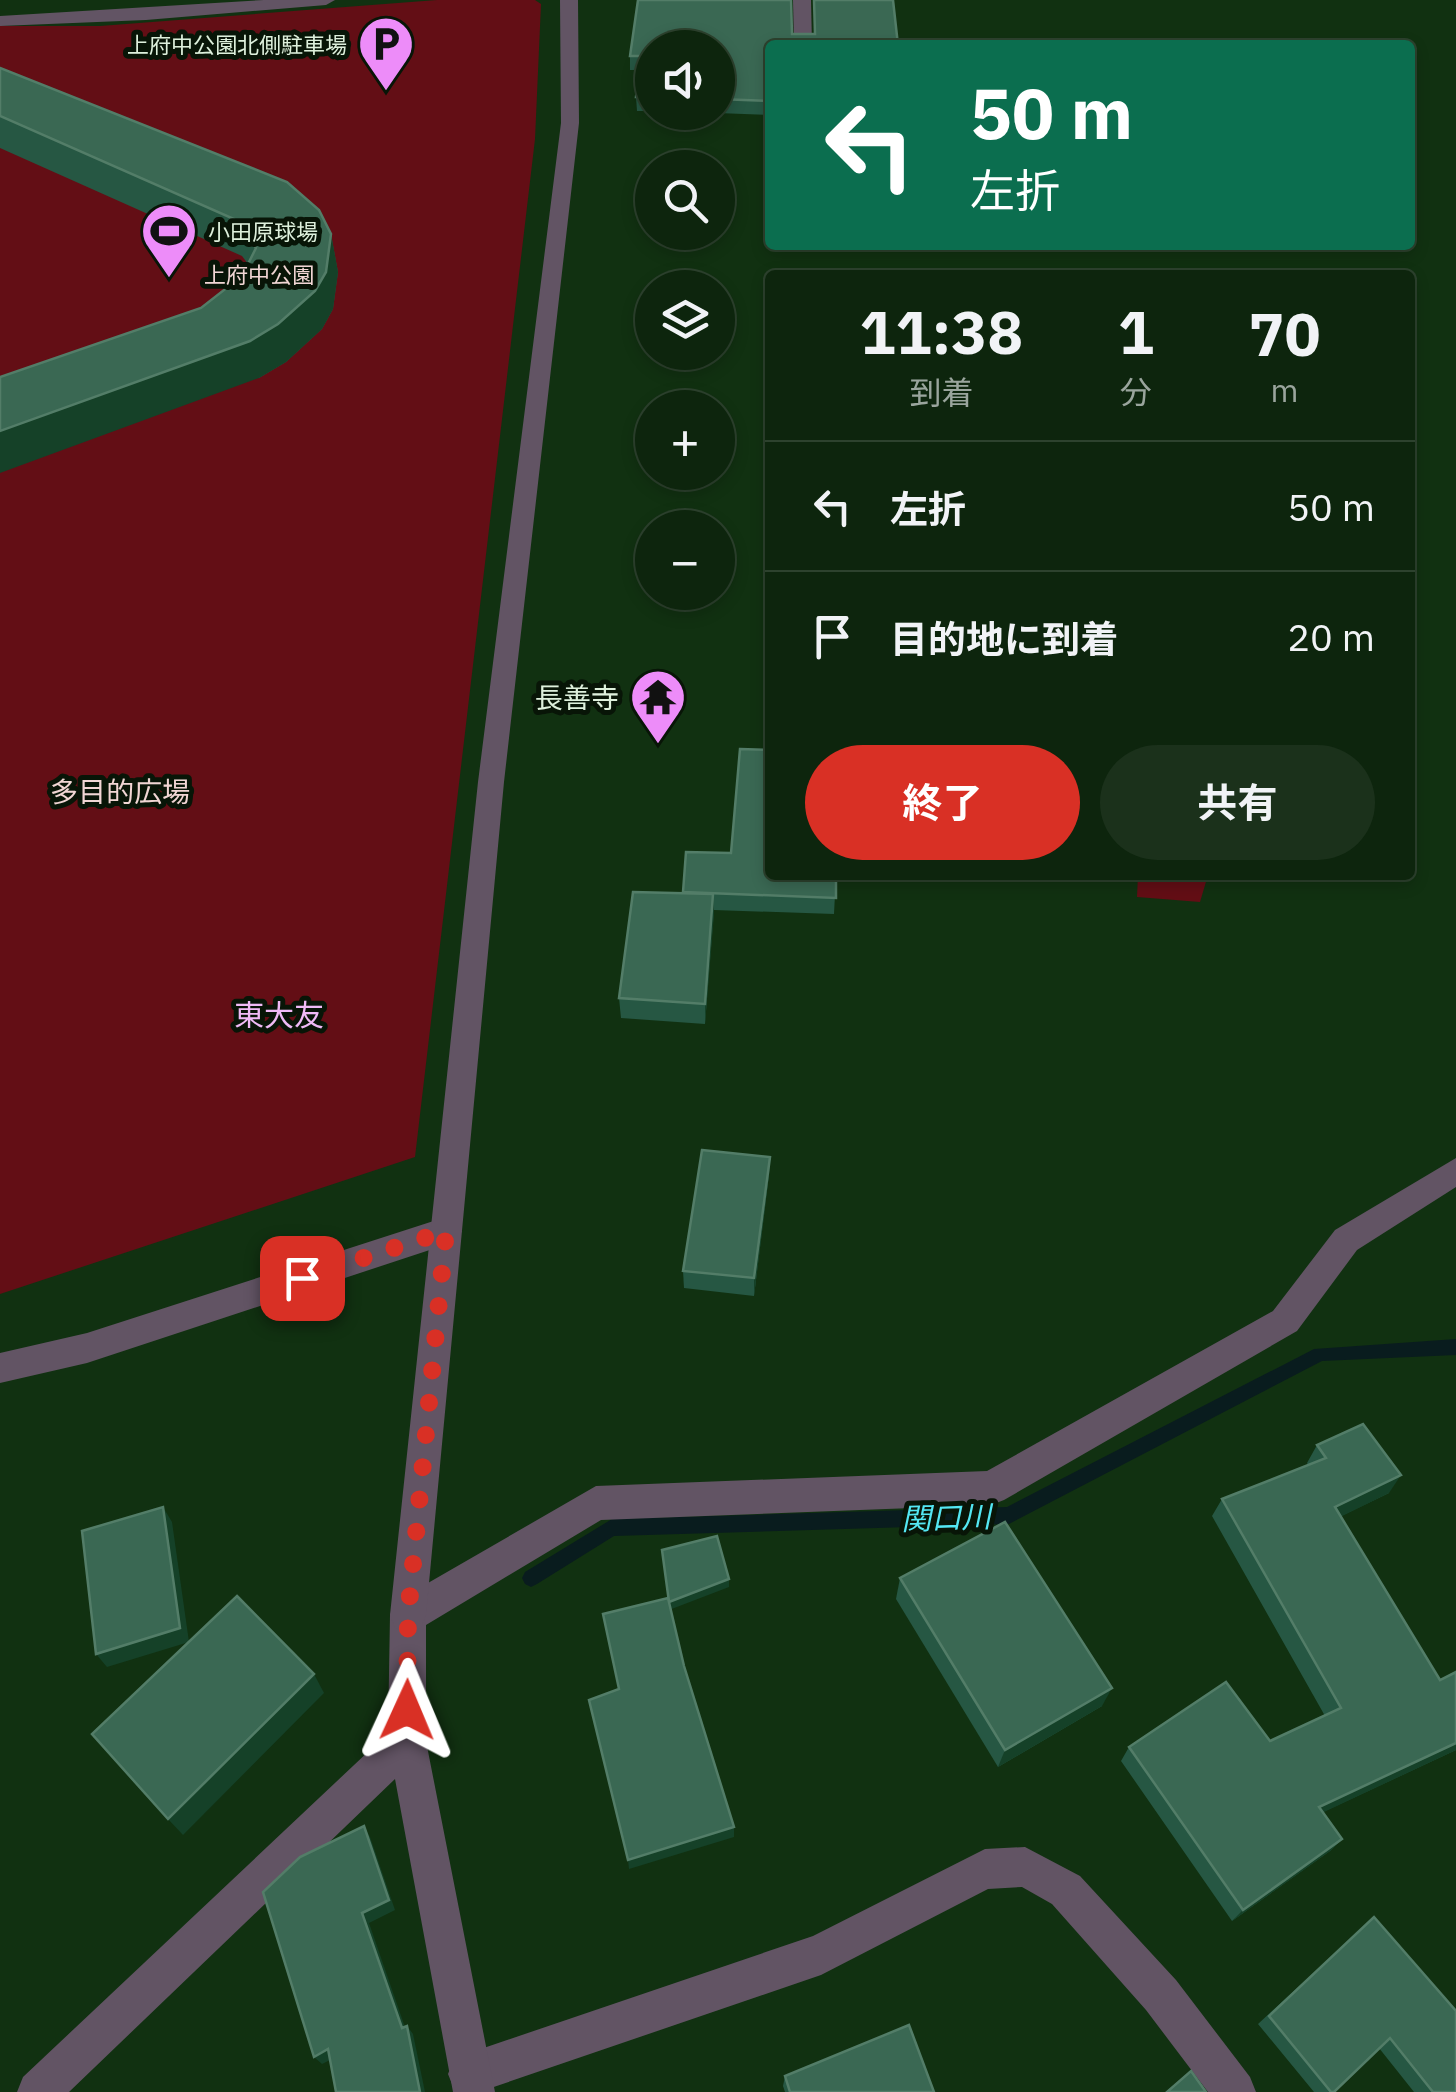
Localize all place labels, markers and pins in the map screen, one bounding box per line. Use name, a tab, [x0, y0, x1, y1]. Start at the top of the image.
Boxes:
parking icon: 上府中公園北側駐車場	[356, 14, 416, 93]
place label: 上府中公園北側駐車場	[127, 30, 347, 59]
sports icon: 小田原球場	[139, 201, 199, 280]
place label: 小田原球場	[208, 217, 318, 246]
temple icon: 長善寺	[628, 667, 688, 746]
place label: 長善寺	[535, 679, 619, 716]
pin	[260, 1236, 345, 1321]

